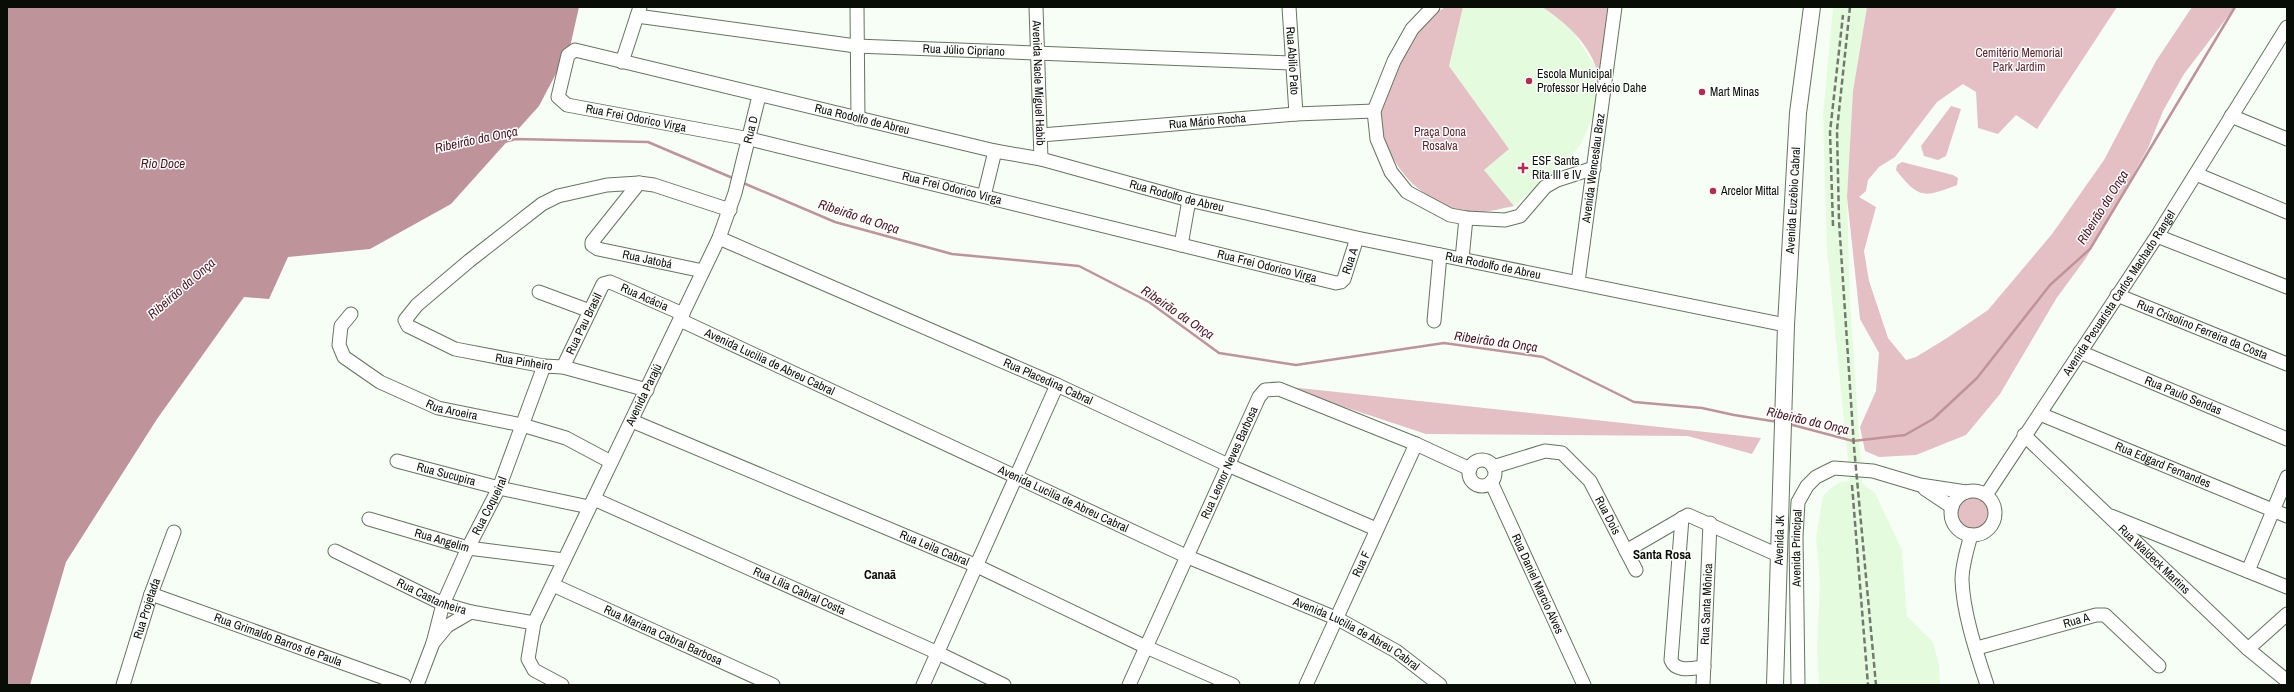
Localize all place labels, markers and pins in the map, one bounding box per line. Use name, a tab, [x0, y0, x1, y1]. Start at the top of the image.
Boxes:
place label: Escola Municipal Professor Helvécio Dahe	[1537, 66, 1646, 96]
marker: Escola Municipal Professor Helvécio Dahe	[1524, 76, 1534, 86]
place label: Mart Minas	[1710, 84, 1759, 100]
marker: Mart Minas	[1697, 87, 1707, 97]
place label: ESF Santa Rita III e IV	[1532, 153, 1582, 183]
marker: ESF Santa Rita III e IV	[1517, 162, 1529, 174]
place label: Arcelor Mittal	[1720, 183, 1779, 199]
marker: Arcelor Mittal	[1708, 186, 1718, 196]

